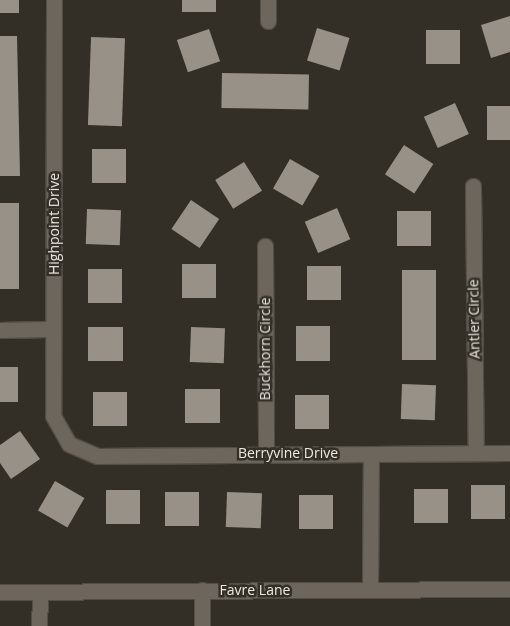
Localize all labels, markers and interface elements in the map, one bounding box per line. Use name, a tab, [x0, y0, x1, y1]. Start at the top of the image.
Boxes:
street label: Highpoint Drive	[46, 173, 62, 275]
street label: Antler Circle	[465, 279, 483, 359]
street label: Buckhorn Circle	[257, 298, 273, 400]
street label: Berryvine Drive	[238, 445, 338, 461]
street label: Favre Lane	[220, 582, 290, 598]

